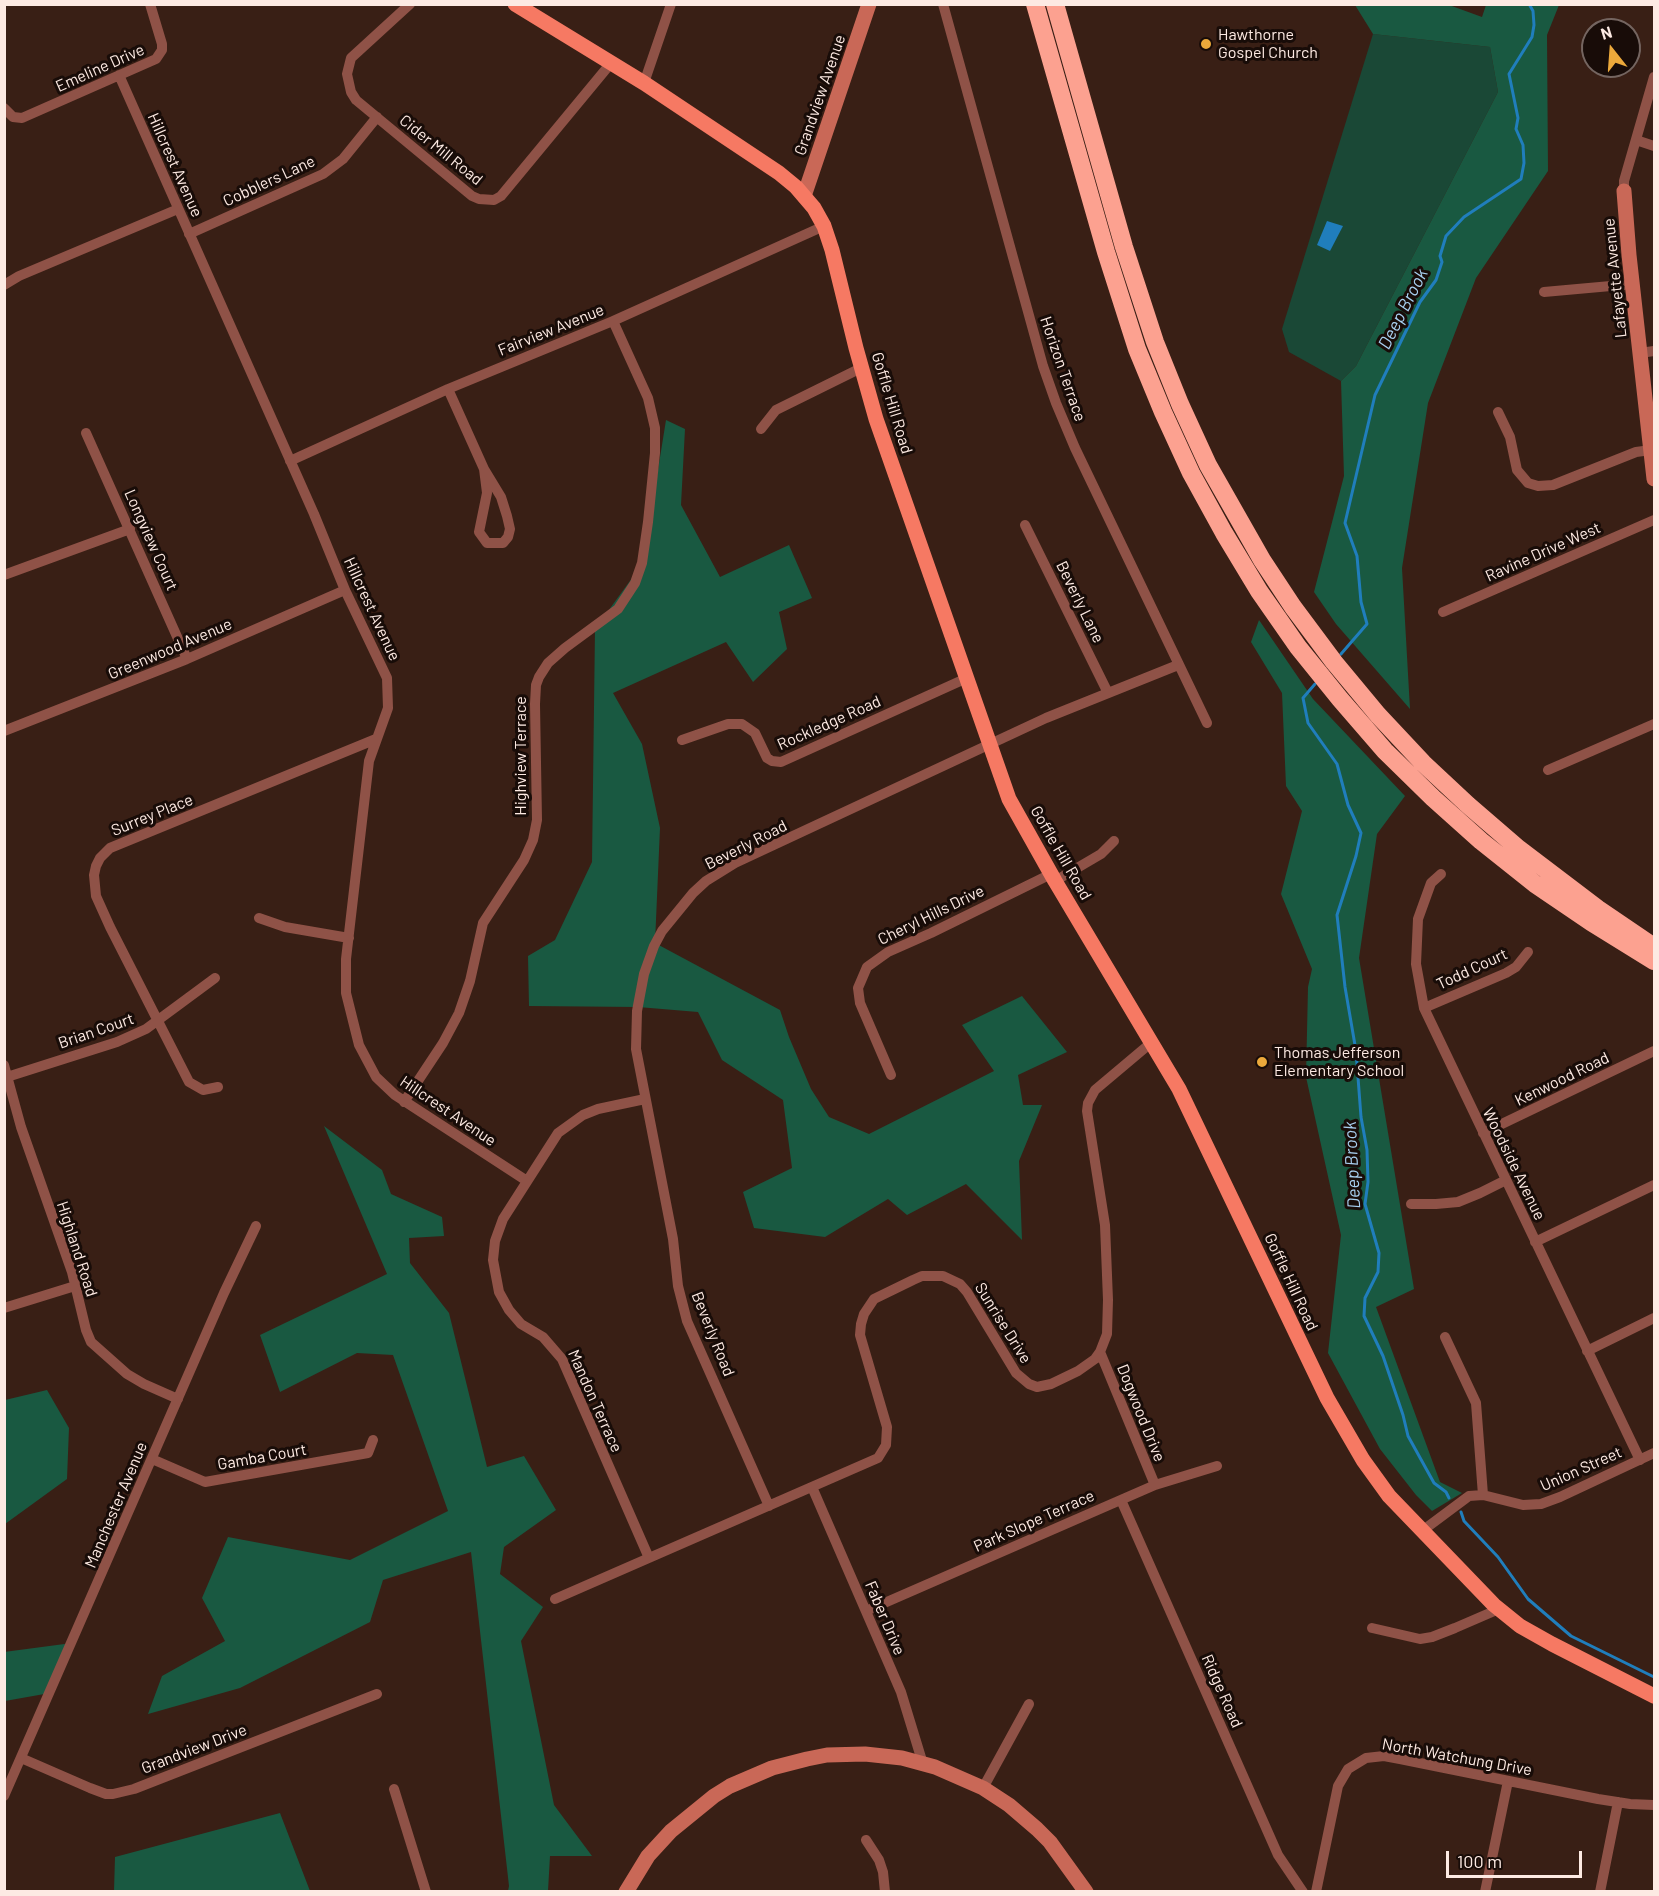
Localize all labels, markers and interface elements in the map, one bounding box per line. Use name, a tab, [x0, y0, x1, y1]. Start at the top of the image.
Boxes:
north arrow	[1581, 18, 1641, 78]
text: N	[1598, 22, 1614, 43]
place label: Hawthorne Gospel Church	[1218, 25, 1318, 63]
street label: Grandview Avenue	[790, 32, 850, 158]
marker: Hawthorne Gospel Church	[1199, 37, 1213, 51]
street label: Emeline Drive	[53, 40, 147, 96]
street label: Hillcrest Avenue	[143, 110, 207, 220]
street label: Cider Mill Road	[396, 111, 486, 189]
street label: Cobblers Lane	[220, 151, 318, 211]
street label: Lafayette Avenue	[1599, 217, 1631, 339]
water label: Deep Brook	[1374, 265, 1432, 353]
street label: Fairview Avenue	[495, 300, 607, 360]
street label: Horizon Terrace	[1036, 314, 1090, 424]
street label: Goffle Hill Road	[867, 350, 917, 456]
street label: Longview Court	[120, 486, 182, 594]
street label: Ravine Drive West	[1483, 518, 1603, 586]
street label: Hillcrest Avenue	[340, 554, 404, 664]
street label: Beverly Lane	[1052, 558, 1108, 646]
street label: Greenwood Avenue	[105, 614, 235, 684]
street label: Rockledge Road	[774, 692, 884, 754]
street label: Highview Terrace	[511, 696, 531, 816]
street label: Surrey Place	[108, 790, 196, 840]
street label: Goffle Hill Road	[1026, 803, 1096, 903]
street label: Beverly Road	[702, 816, 790, 874]
street label: Cheryl Hills Drive	[875, 881, 987, 949]
street label: Todd Court	[1433, 944, 1511, 994]
street label: Brian Court	[56, 1009, 136, 1053]
place label: Thomas Jefferson Elementary School	[1274, 1043, 1404, 1081]
street label: Kenwood Road	[1512, 1048, 1612, 1110]
marker: Thomas Jefferson Elementary School	[1255, 1055, 1269, 1069]
street label: Hillcrest Avenue	[396, 1072, 500, 1150]
street label: Woodside Avenue	[1479, 1105, 1549, 1223]
water label: Deep Brook	[1339, 1121, 1365, 1209]
street label: Highland Road	[53, 1199, 101, 1299]
street label: Goffle Hill Road	[1260, 1230, 1322, 1334]
street label: Sunrise Drive	[971, 1279, 1035, 1367]
street label: Beverly Road	[687, 1289, 739, 1379]
street label: Mandon Terrace	[564, 1347, 626, 1455]
street label: Dogwood Drive	[1113, 1361, 1169, 1465]
street label: Manchester Avenue	[81, 1439, 151, 1571]
street label: Gamba Court	[216, 1440, 308, 1474]
street label: Union Street	[1537, 1442, 1625, 1496]
street label: Park Slope Terrace	[971, 1486, 1097, 1556]
street label: Faber Drive	[861, 1578, 909, 1658]
street label: Ridge Road	[1197, 1651, 1247, 1731]
street label: Grandview Drive	[139, 1720, 249, 1778]
street label: North Watchung Drive	[1381, 1734, 1533, 1780]
scale bar	[1449, 1839, 1586, 1877]
text: 100 m	[1457, 1850, 1502, 1872]

